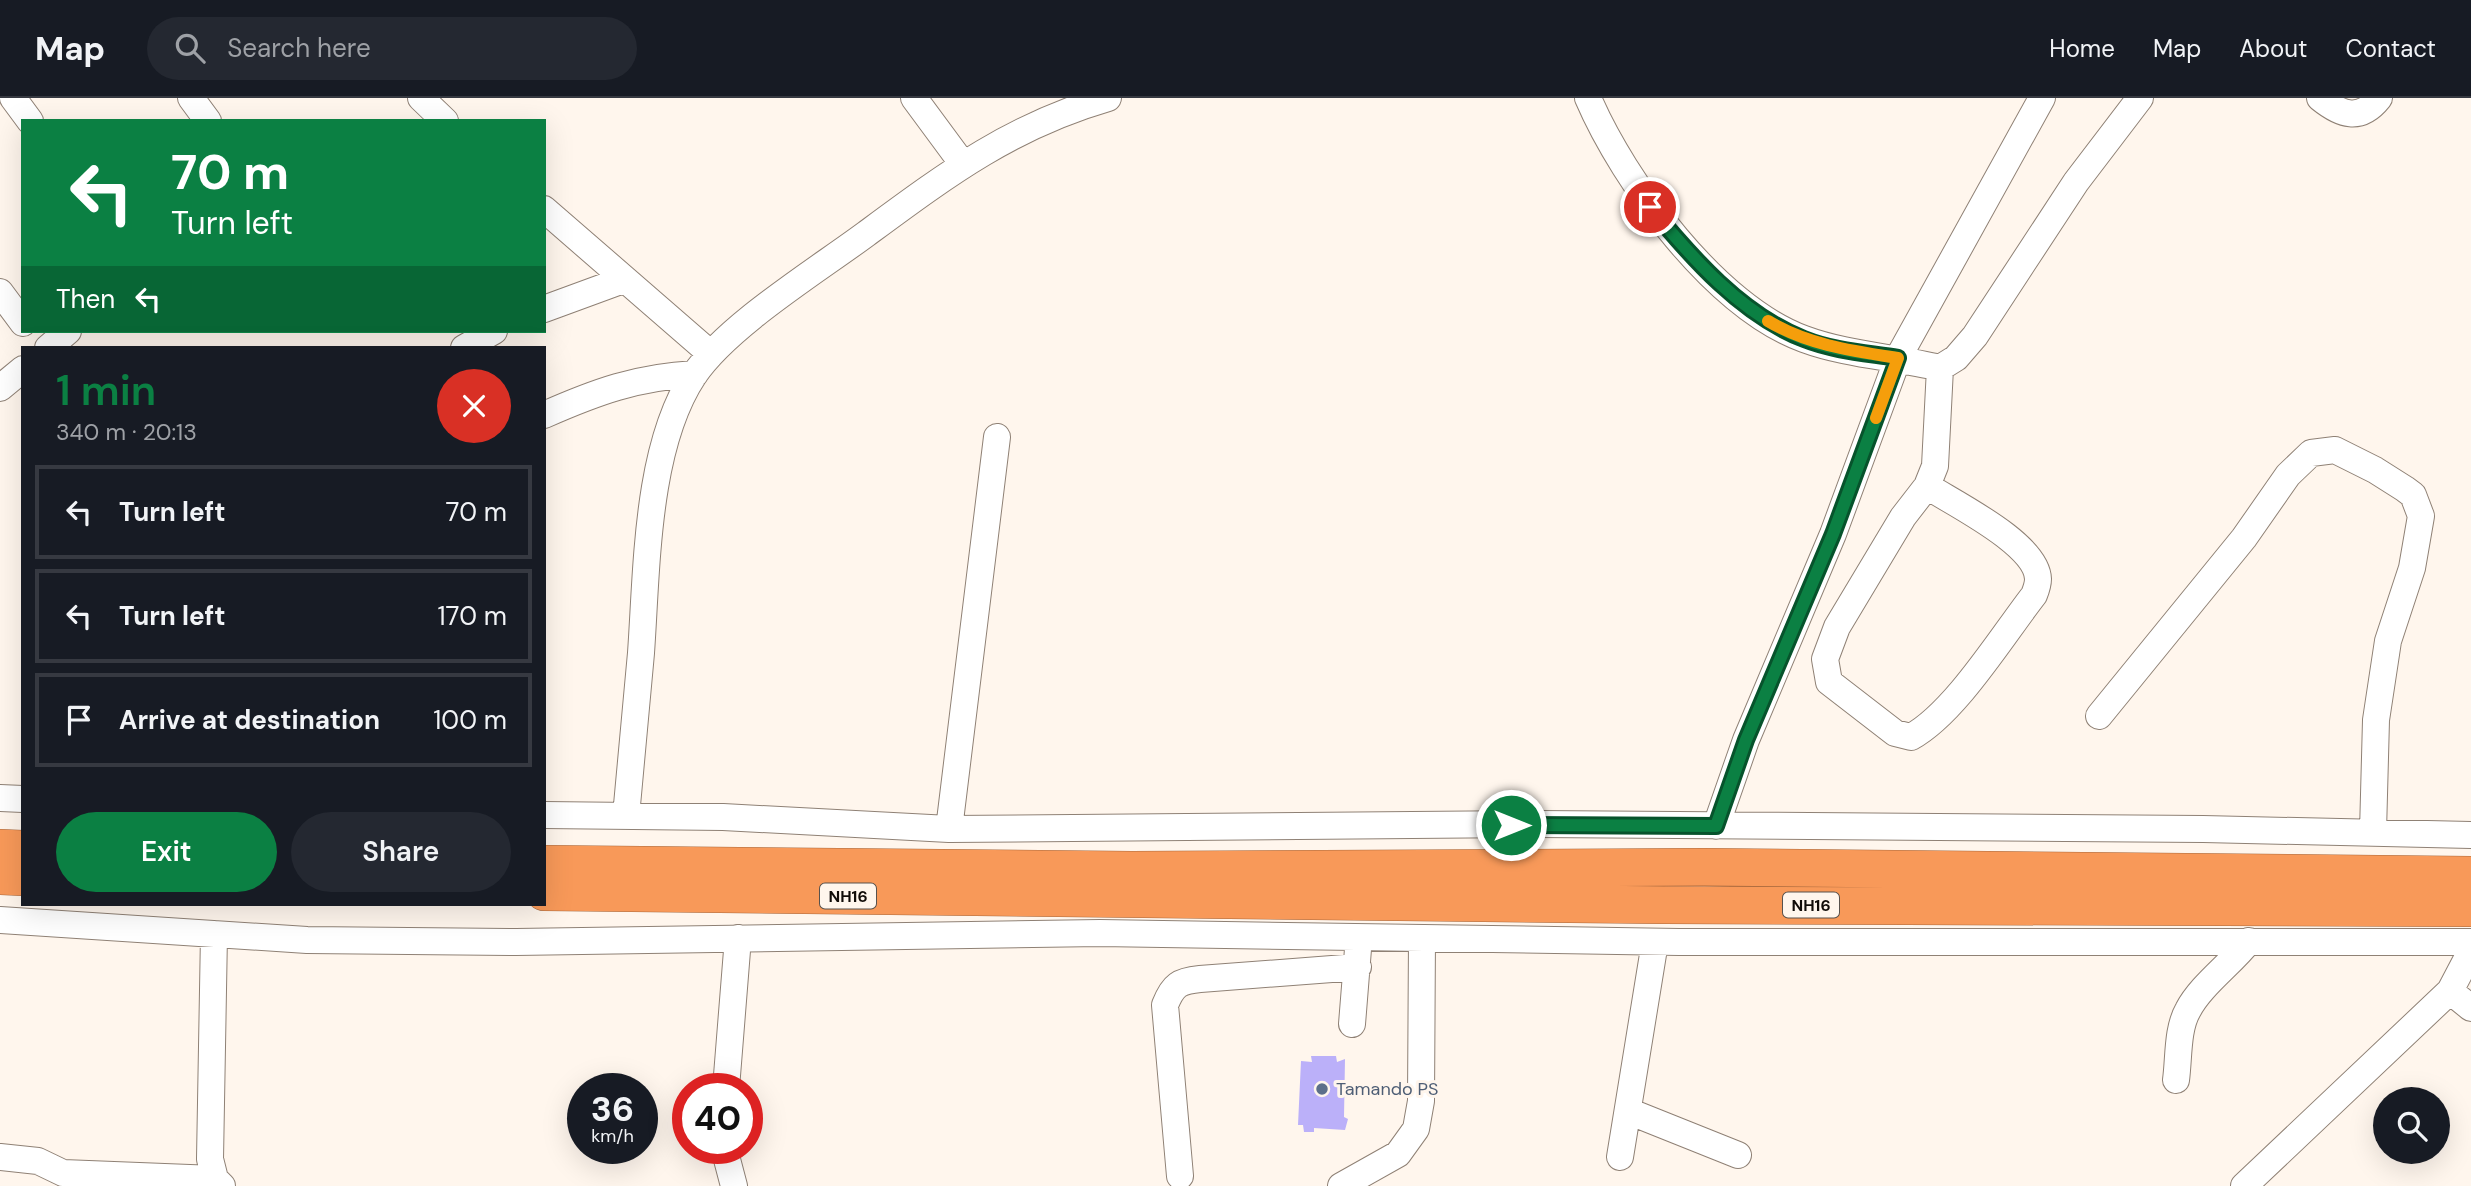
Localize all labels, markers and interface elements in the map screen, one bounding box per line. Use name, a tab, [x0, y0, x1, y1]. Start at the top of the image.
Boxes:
search box	[147, 17, 637, 80]
text: Map	[35, 27, 105, 70]
icon: search	[171, 29, 209, 67]
text: Search here	[227, 31, 371, 65]
text: Home	[2049, 33, 2115, 64]
text: Map	[2153, 33, 2201, 64]
text: About	[2239, 33, 2308, 64]
text: Contact	[2346, 33, 2436, 64]
text: 70 m	[171, 140, 289, 204]
icon: left	[56, 147, 147, 238]
pin	[1620, 177, 1680, 237]
icon: arrive	[1631, 188, 1669, 226]
text: Turn left	[171, 202, 293, 244]
icon: left	[129, 280, 167, 318]
text: Then	[56, 282, 115, 316]
text: 1 min	[56, 363, 156, 418]
button: close	[437, 369, 511, 443]
text: 340 m · 20:13	[56, 417, 197, 447]
icon: left	[60, 493, 98, 531]
text: Turn left	[119, 495, 226, 529]
text: 70 m	[446, 495, 507, 529]
icon: left	[60, 597, 98, 635]
text: Turn left	[119, 599, 226, 633]
text: 170 m	[438, 599, 507, 633]
icon: arrive	[60, 701, 98, 739]
text: Arrive at destination	[119, 703, 380, 737]
text: 100 m	[433, 703, 507, 737]
position arrow	[1474, 788, 1548, 862]
button: Exit	[56, 812, 277, 892]
button: Share	[291, 812, 511, 892]
road number: NH16	[820, 884, 876, 908]
road number: NH16	[1783, 892, 1839, 918]
speed limit sign: 40	[672, 1073, 763, 1164]
place label: Tamando PS	[1336, 1077, 1438, 1101]
marker: Tamando PS	[1314, 1081, 1330, 1097]
text: 36	[591, 1086, 634, 1132]
map controls	[2373, 1087, 2450, 1164]
button: search	[2373, 1087, 2450, 1164]
text: km/h	[591, 1124, 634, 1148]

